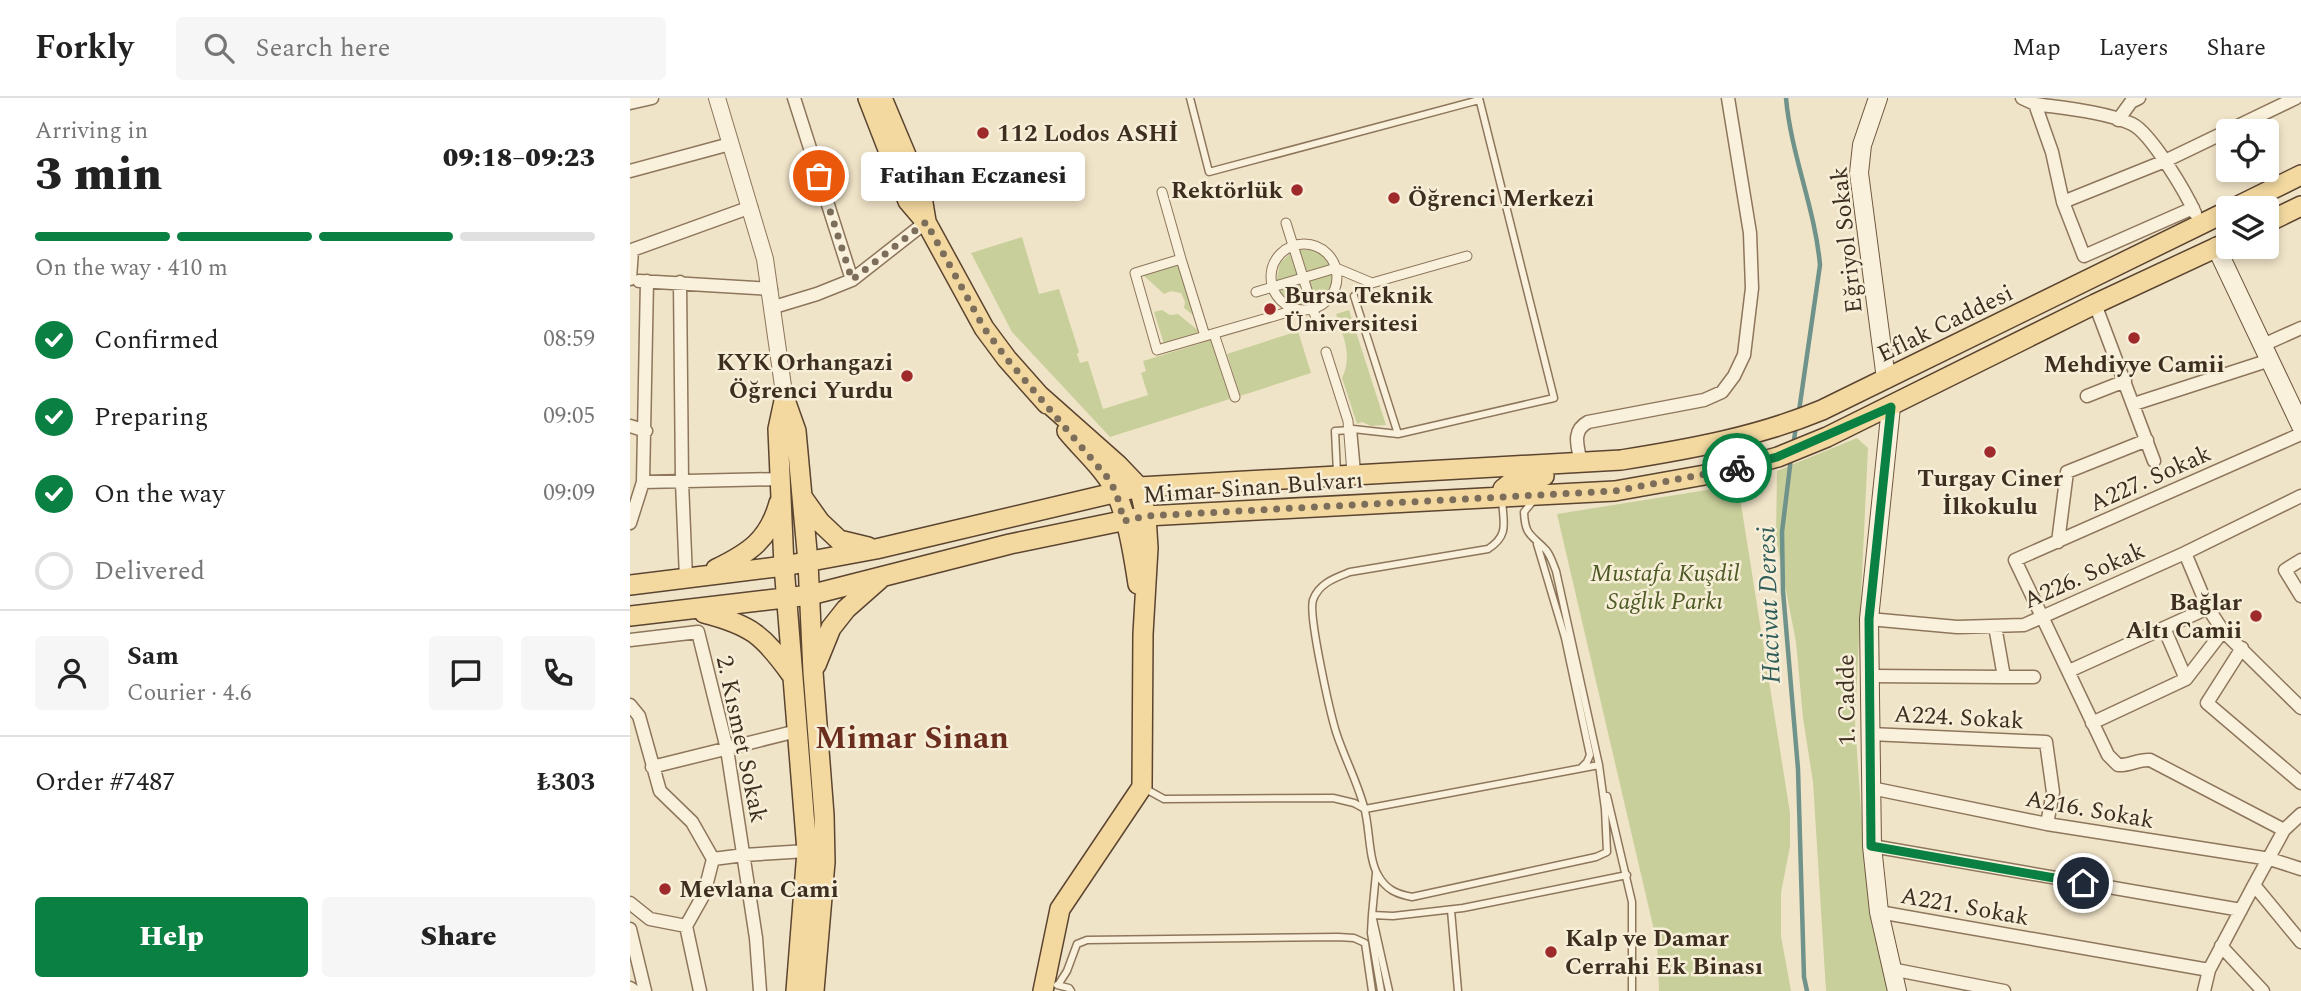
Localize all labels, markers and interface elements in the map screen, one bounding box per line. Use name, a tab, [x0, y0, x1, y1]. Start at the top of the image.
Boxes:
search box	[176, 17, 666, 80]
text: Forkly	[35, 23, 134, 73]
text: Search here	[256, 28, 390, 68]
icon: search	[200, 29, 238, 67]
text: Map	[2012, 30, 2061, 66]
text: Layers	[2099, 30, 2169, 66]
text: Share	[2207, 30, 2266, 66]
text: Arriving in	[35, 114, 148, 149]
place label: 112 Lodos ASHİ	[997, 116, 1178, 152]
map controls	[2216, 119, 2279, 259]
button: locate	[2216, 119, 2279, 182]
marker: 112 Lodos ASHİ	[975, 125, 991, 141]
text: 09:18–09:23	[443, 138, 595, 178]
text: 3 min	[35, 140, 162, 210]
pin	[789, 146, 849, 206]
callout: Fatihan Eczanesi	[861, 152, 1085, 200]
icon: bag	[800, 157, 838, 195]
text: Fatihan Eczanesi	[879, 159, 1067, 194]
street label: Eğriyol Sokak	[1821, 165, 1873, 315]
place label: Rektörlük	[1171, 173, 1284, 209]
place label: Öğrenci Merkezi	[1408, 181, 1594, 217]
marker: Rektörlük	[1289, 182, 1305, 198]
marker: Öğrenci Merkezi	[1386, 190, 1402, 206]
button: layers	[2216, 196, 2279, 259]
text: On the way · 410 m	[35, 251, 228, 286]
street label: Eflak Caddesi	[1871, 275, 2020, 372]
place label: Bursa Teknik Üniversitesi	[1284, 278, 1434, 342]
marker: Bursa Teknik Üniversitesi	[1262, 301, 1278, 317]
text: Confirmed	[94, 320, 219, 360]
icon: check	[35, 321, 73, 359]
text: 08:59	[543, 322, 595, 357]
marker: Mehdiyye Camii	[2126, 330, 2142, 346]
place label: KYK Orhangazi Öğrenci Yurdu	[717, 345, 893, 409]
place label: Mehdiyye Camii	[2043, 347, 2225, 383]
marker: KYK Orhangazi Öğrenci Yurdu	[899, 368, 915, 384]
text: Preparing	[94, 397, 208, 437]
icon: check	[35, 398, 73, 436]
text: 09:05	[543, 399, 595, 434]
courier	[1702, 433, 1772, 503]
street label: A227. Sokak	[2084, 436, 2217, 522]
marker: Turgay Ciner İlkokulu	[1982, 444, 1998, 460]
icon: bike	[1718, 449, 1756, 487]
place label: Turgay Ciner İlkokulu	[1917, 461, 2064, 525]
street label: Mimar Sinan Bulvarı	[1142, 462, 1364, 514]
text: On the way	[94, 474, 225, 514]
icon: check	[35, 475, 73, 513]
text: 09:09	[543, 476, 595, 511]
water label: Hacivat Deresi	[1746, 526, 1792, 684]
street label: A226. Sokak	[2018, 533, 2151, 619]
text: Delivered	[94, 551, 205, 591]
park label: Mustafa Kuşdil Sağlık Parkı	[1590, 556, 1740, 620]
place label: Bağlar Altı Camii	[2125, 585, 2243, 649]
marker: Bağlar Altı Camii	[2248, 608, 2264, 624]
button: person	[35, 636, 109, 710]
text: Sam	[127, 636, 179, 676]
button: chat	[429, 636, 503, 710]
button: phone	[521, 636, 595, 710]
street label: 2. Kısmet Sokak	[706, 652, 776, 826]
street label: 1. Cadde	[1828, 654, 1866, 746]
text: Courier · 4.6	[127, 676, 252, 711]
street label: A224. Sokak	[1893, 697, 2025, 739]
district label: Mimar Sinan	[815, 714, 1009, 763]
text: Order #7487	[35, 762, 175, 802]
text: ₺303	[537, 762, 595, 802]
street label: A216. Sokak	[2023, 781, 2157, 839]
pin	[2053, 853, 2113, 913]
icon: home	[2064, 864, 2102, 902]
place label: Mevlana Cami	[679, 872, 839, 908]
street label: A221. Sokak	[1898, 878, 2032, 936]
marker: Mevlana Cami	[657, 881, 673, 897]
button: Help	[35, 897, 308, 977]
button: Share	[322, 897, 595, 977]
place label: Kalp ve Damar Cerrahi Ek Binası	[1565, 921, 1763, 985]
marker: Kalp ve Damar Cerrahi Ek Binası	[1543, 944, 1559, 960]

